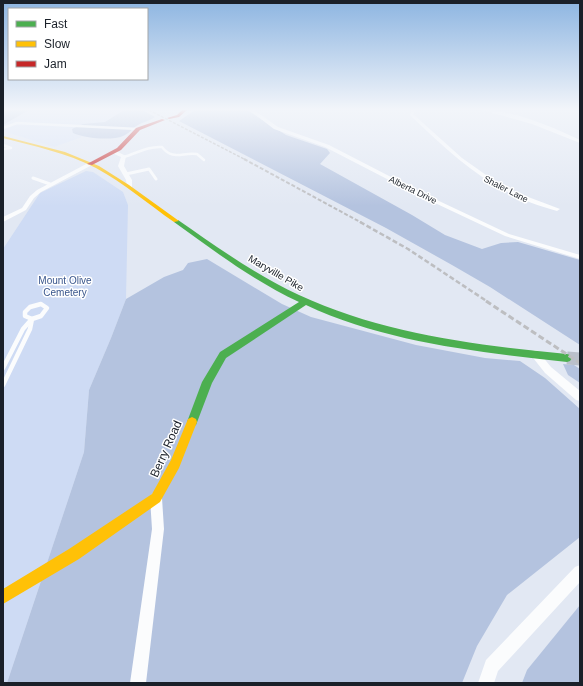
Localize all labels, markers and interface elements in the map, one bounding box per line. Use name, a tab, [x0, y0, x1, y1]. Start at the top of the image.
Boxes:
legend	[8, 8, 148, 80]
text: Fast	[44, 17, 68, 31]
text: Slow	[44, 37, 70, 51]
text: Jam	[44, 57, 67, 71]
street label: Alberta Drive	[387, 174, 439, 206]
street label: Shaler Lane	[482, 174, 530, 204]
street label: Maryville Pike	[247, 253, 306, 293]
park label: Mount Olive Cemetery	[38, 275, 92, 298]
street label: Berry Road	[147, 418, 185, 480]

